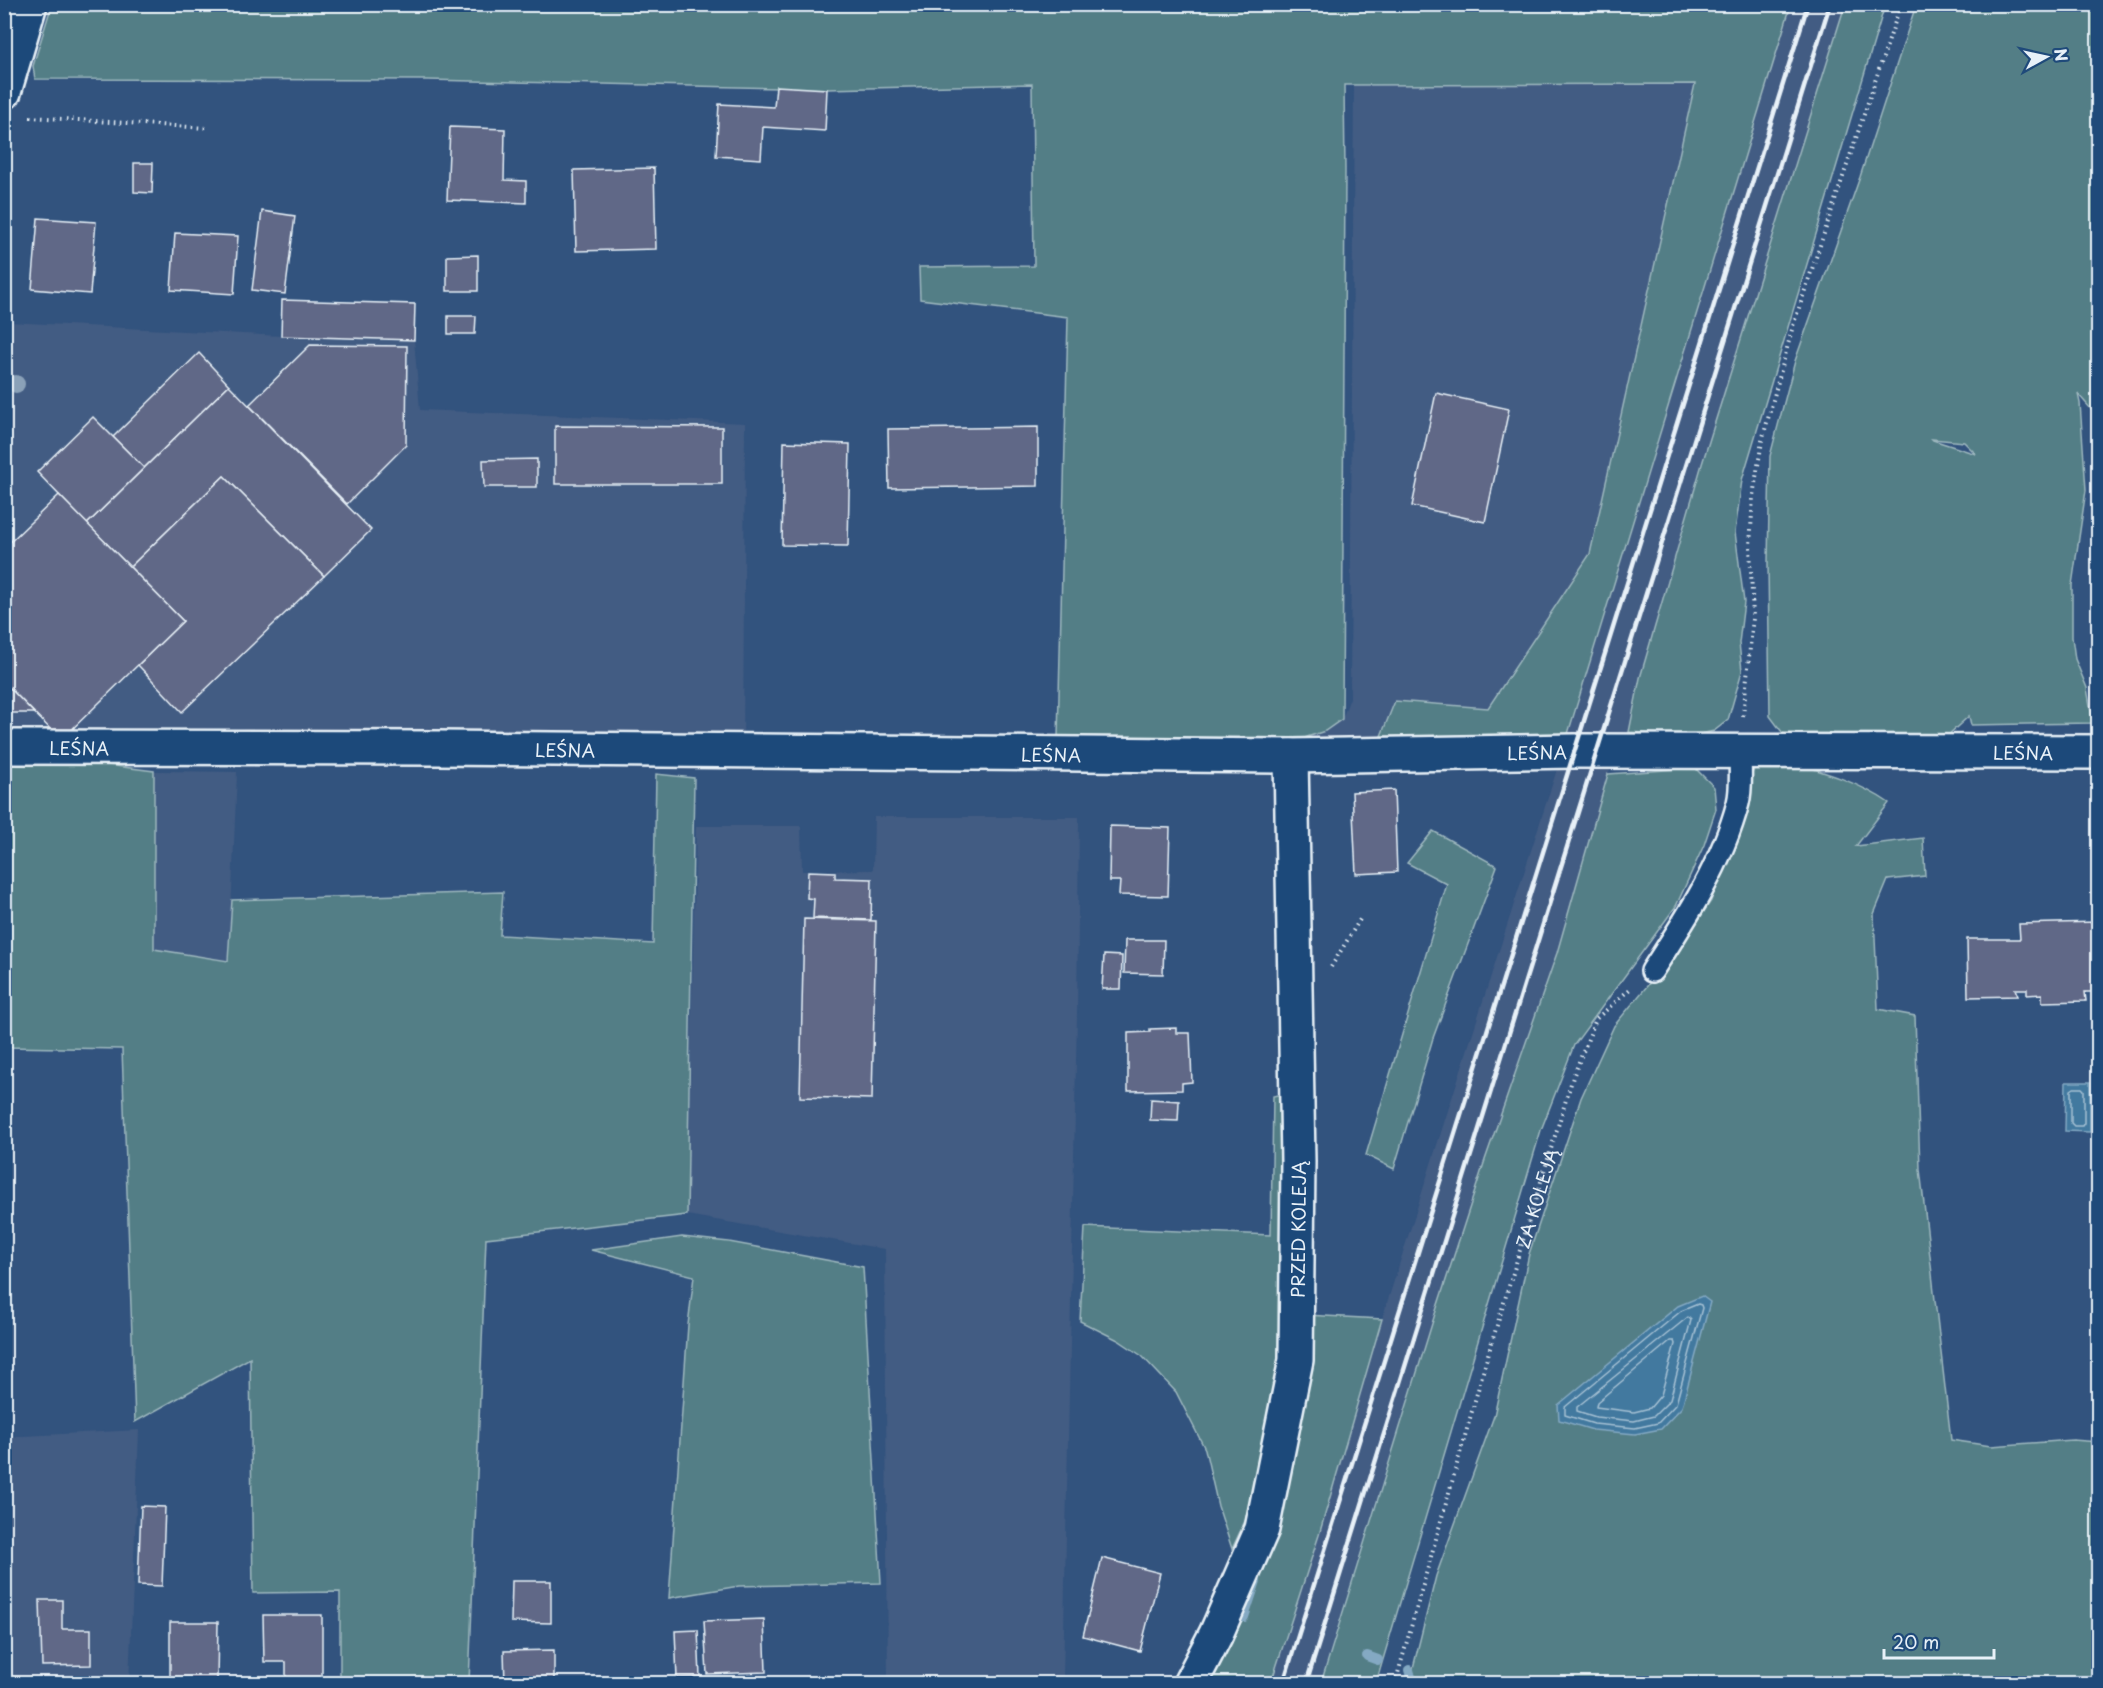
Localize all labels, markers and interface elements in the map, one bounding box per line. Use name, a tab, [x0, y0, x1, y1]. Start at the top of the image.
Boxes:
north arrow	[2016, 27, 2076, 87]
text: N	[2049, 47, 2075, 63]
street label: LEŚNA	[49, 734, 109, 761]
street label: LEŚNA	[535, 735, 595, 763]
street label: LEŚNA	[1507, 738, 1567, 766]
street label: LEŚNA	[1993, 738, 2053, 765]
street label: LEŚNA	[1021, 740, 1081, 768]
street label: ZA KOLEJĄ	[1508, 1145, 1564, 1251]
street label: PRZED KOLEJĄ	[1283, 1161, 1312, 1298]
scale bar	[1884, 1622, 1994, 1660]
text: 20 m	[1893, 1628, 1939, 1655]

